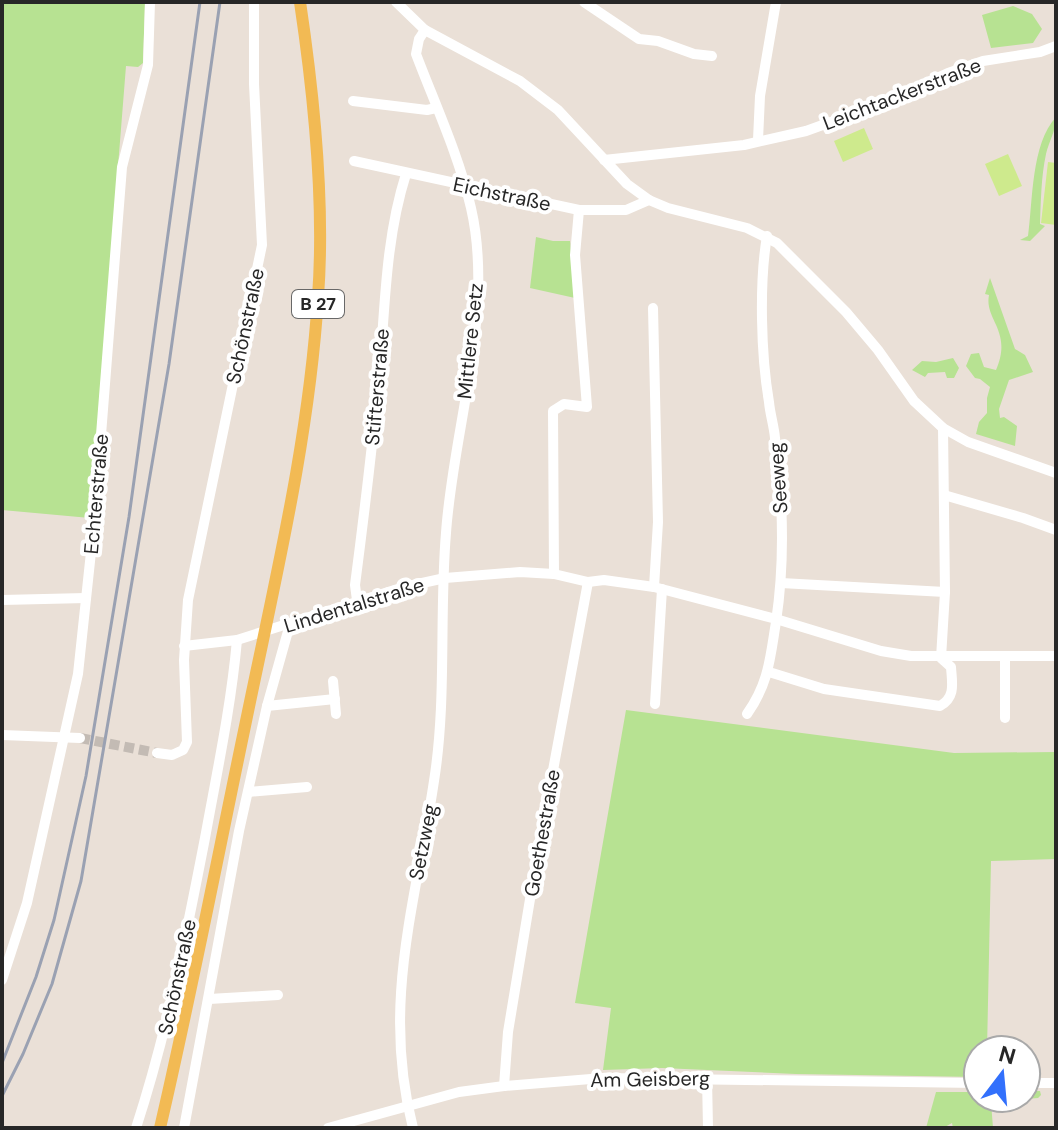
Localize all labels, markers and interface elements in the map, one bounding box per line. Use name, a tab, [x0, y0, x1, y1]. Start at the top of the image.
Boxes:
street label: Leichtackerstraße	[819, 52, 985, 136]
street label: Eichstraße	[451, 171, 553, 217]
street label: Schönstraße	[220, 266, 270, 386]
street label: Mittlere Setz	[451, 282, 489, 400]
road number: B 27	[292, 290, 344, 318]
street label: Stifterstraße	[359, 327, 395, 447]
street label: Echterstraße	[78, 433, 114, 555]
street label: Seeweg	[763, 442, 793, 514]
street label: Lindentalstraße	[281, 571, 427, 639]
street label: Goethestraße	[518, 767, 566, 899]
street label: Setzweg	[403, 802, 443, 882]
street label: Schönstraße	[152, 917, 202, 1037]
north arrow	[962, 1034, 1042, 1114]
text: N	[996, 1039, 1019, 1071]
street label: Am Geisberg	[590, 1065, 710, 1093]

